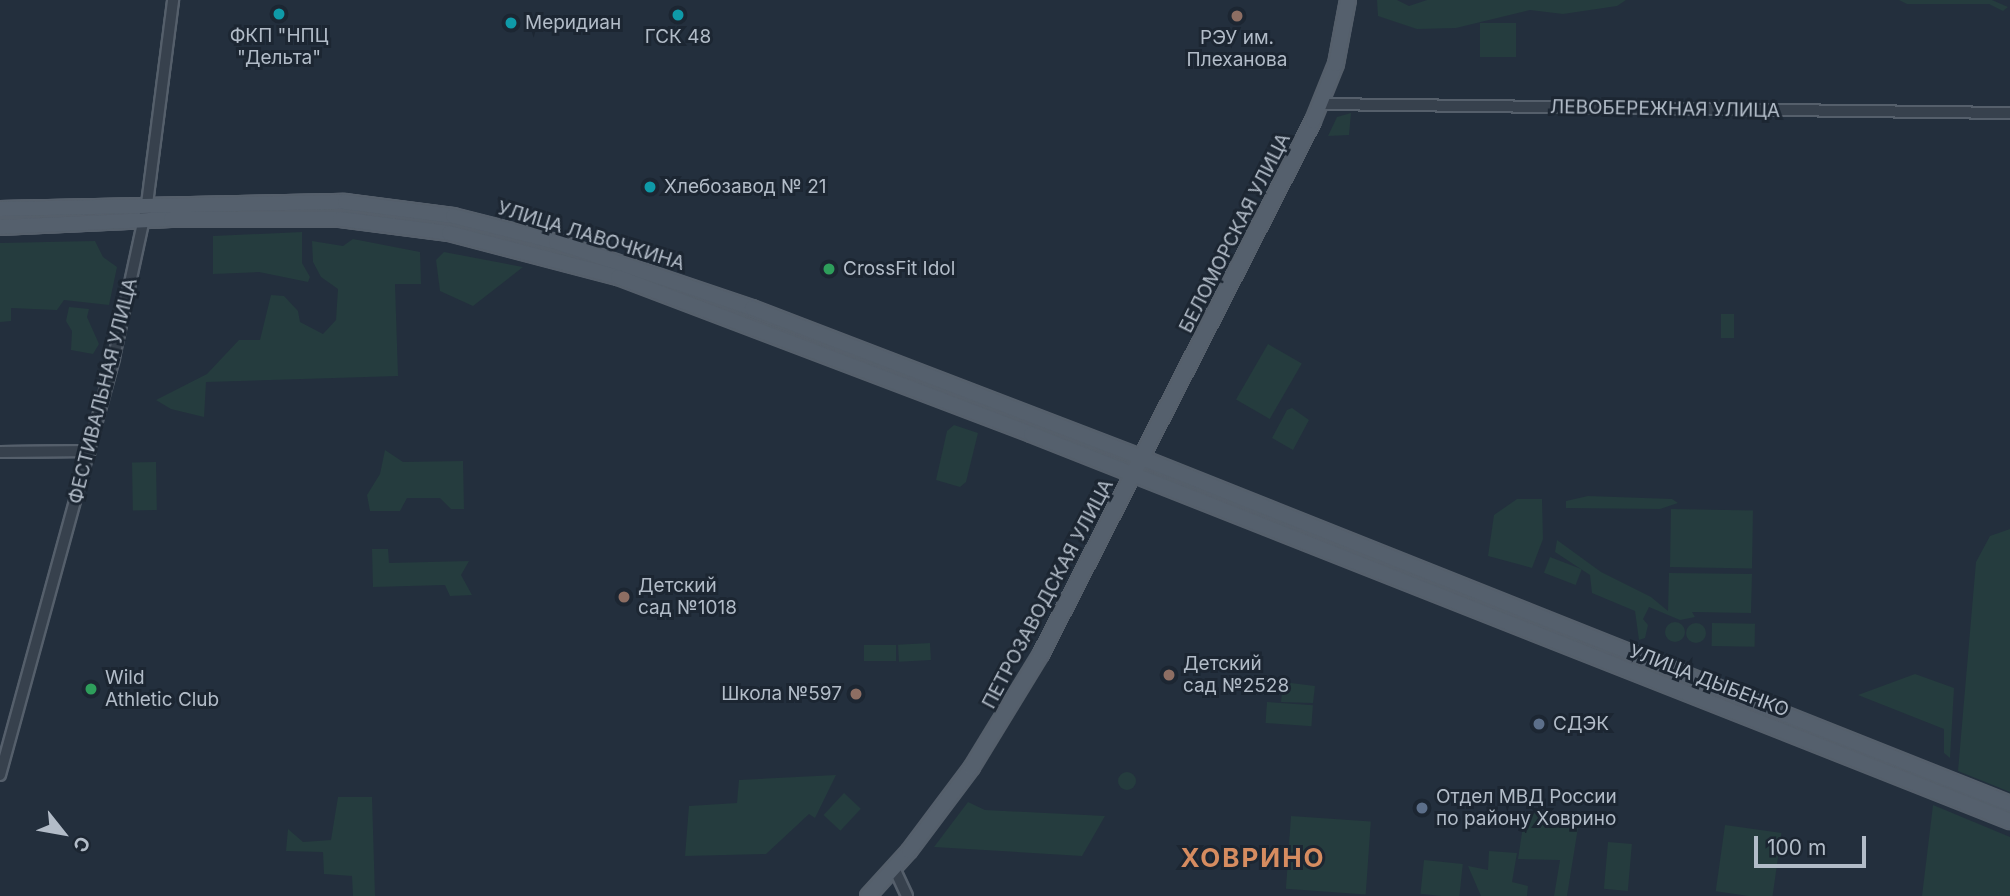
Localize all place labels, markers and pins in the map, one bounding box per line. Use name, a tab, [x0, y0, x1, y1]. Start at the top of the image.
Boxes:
marker: ФКП "НПЦ "Дельта"	[271, 6, 287, 22]
marker: ГСК 48	[670, 7, 686, 23]
marker: РЭУ им. Плеханова	[1229, 8, 1245, 24]
place label: Меридиан	[525, 12, 621, 34]
marker: Меридиан	[503, 15, 519, 31]
place label: ФКП "НПЦ "Дельта"	[230, 25, 328, 69]
place label: ГСК 48	[645, 26, 711, 48]
place label: РЭУ им. Плеханова	[1187, 27, 1287, 71]
place label: Хлебозавод № 21	[664, 176, 826, 198]
marker: Хлебозавод № 21	[642, 179, 658, 195]
place label: CrossFit Idol	[843, 258, 955, 280]
marker: CrossFit Idol	[821, 261, 837, 277]
place label: Детский сад №1018	[638, 575, 737, 619]
marker: Детский сад №1018	[616, 589, 632, 605]
place label: Детский сад №2528	[1183, 653, 1289, 697]
place label: Wild Athletic Club	[105, 667, 219, 711]
marker: Детский сад №2528	[1161, 667, 1177, 683]
marker: Wild Athletic Club	[83, 681, 99, 697]
place label: Школа №597	[721, 683, 842, 705]
marker: Школа №597	[848, 686, 864, 702]
place label: СДЭК	[1553, 713, 1609, 735]
marker: СДЭК	[1531, 716, 1547, 732]
place label: Отдел МВД России по району Ховрино	[1436, 786, 1617, 830]
marker: Отдел МВД России по району Ховрино	[1414, 800, 1430, 816]

